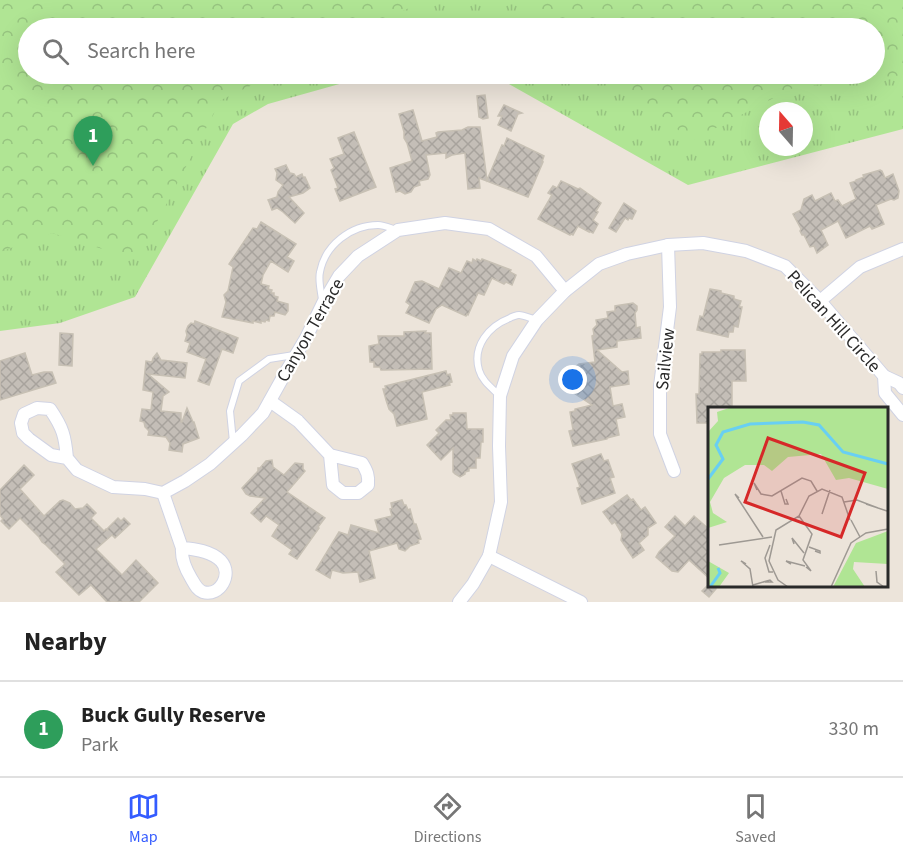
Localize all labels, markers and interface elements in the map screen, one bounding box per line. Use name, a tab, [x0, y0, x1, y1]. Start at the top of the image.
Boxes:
search box	[18, 18, 885, 84]
icon: search	[39, 35, 72, 68]
text: Search here	[87, 35, 195, 67]
north arrow	[759, 102, 813, 156]
pin: 1	[74, 116, 112, 166]
street label: Pelican Hill Circle	[781, 265, 886, 378]
street label: Canyon Terrace	[271, 274, 350, 387]
street label: Sailview	[650, 327, 681, 391]
your location	[558, 365, 587, 394]
inset map	[708, 407, 888, 587]
text: Nearby	[24, 623, 107, 660]
text: Buck Gully Reserve	[81, 699, 266, 731]
text: 1	[38, 715, 49, 743]
text: 330 m	[829, 715, 879, 743]
text: Park	[81, 731, 118, 759]
tab: Map	[127, 790, 160, 848]
tab: Directions	[414, 790, 481, 848]
tab: Saved	[735, 790, 776, 848]

